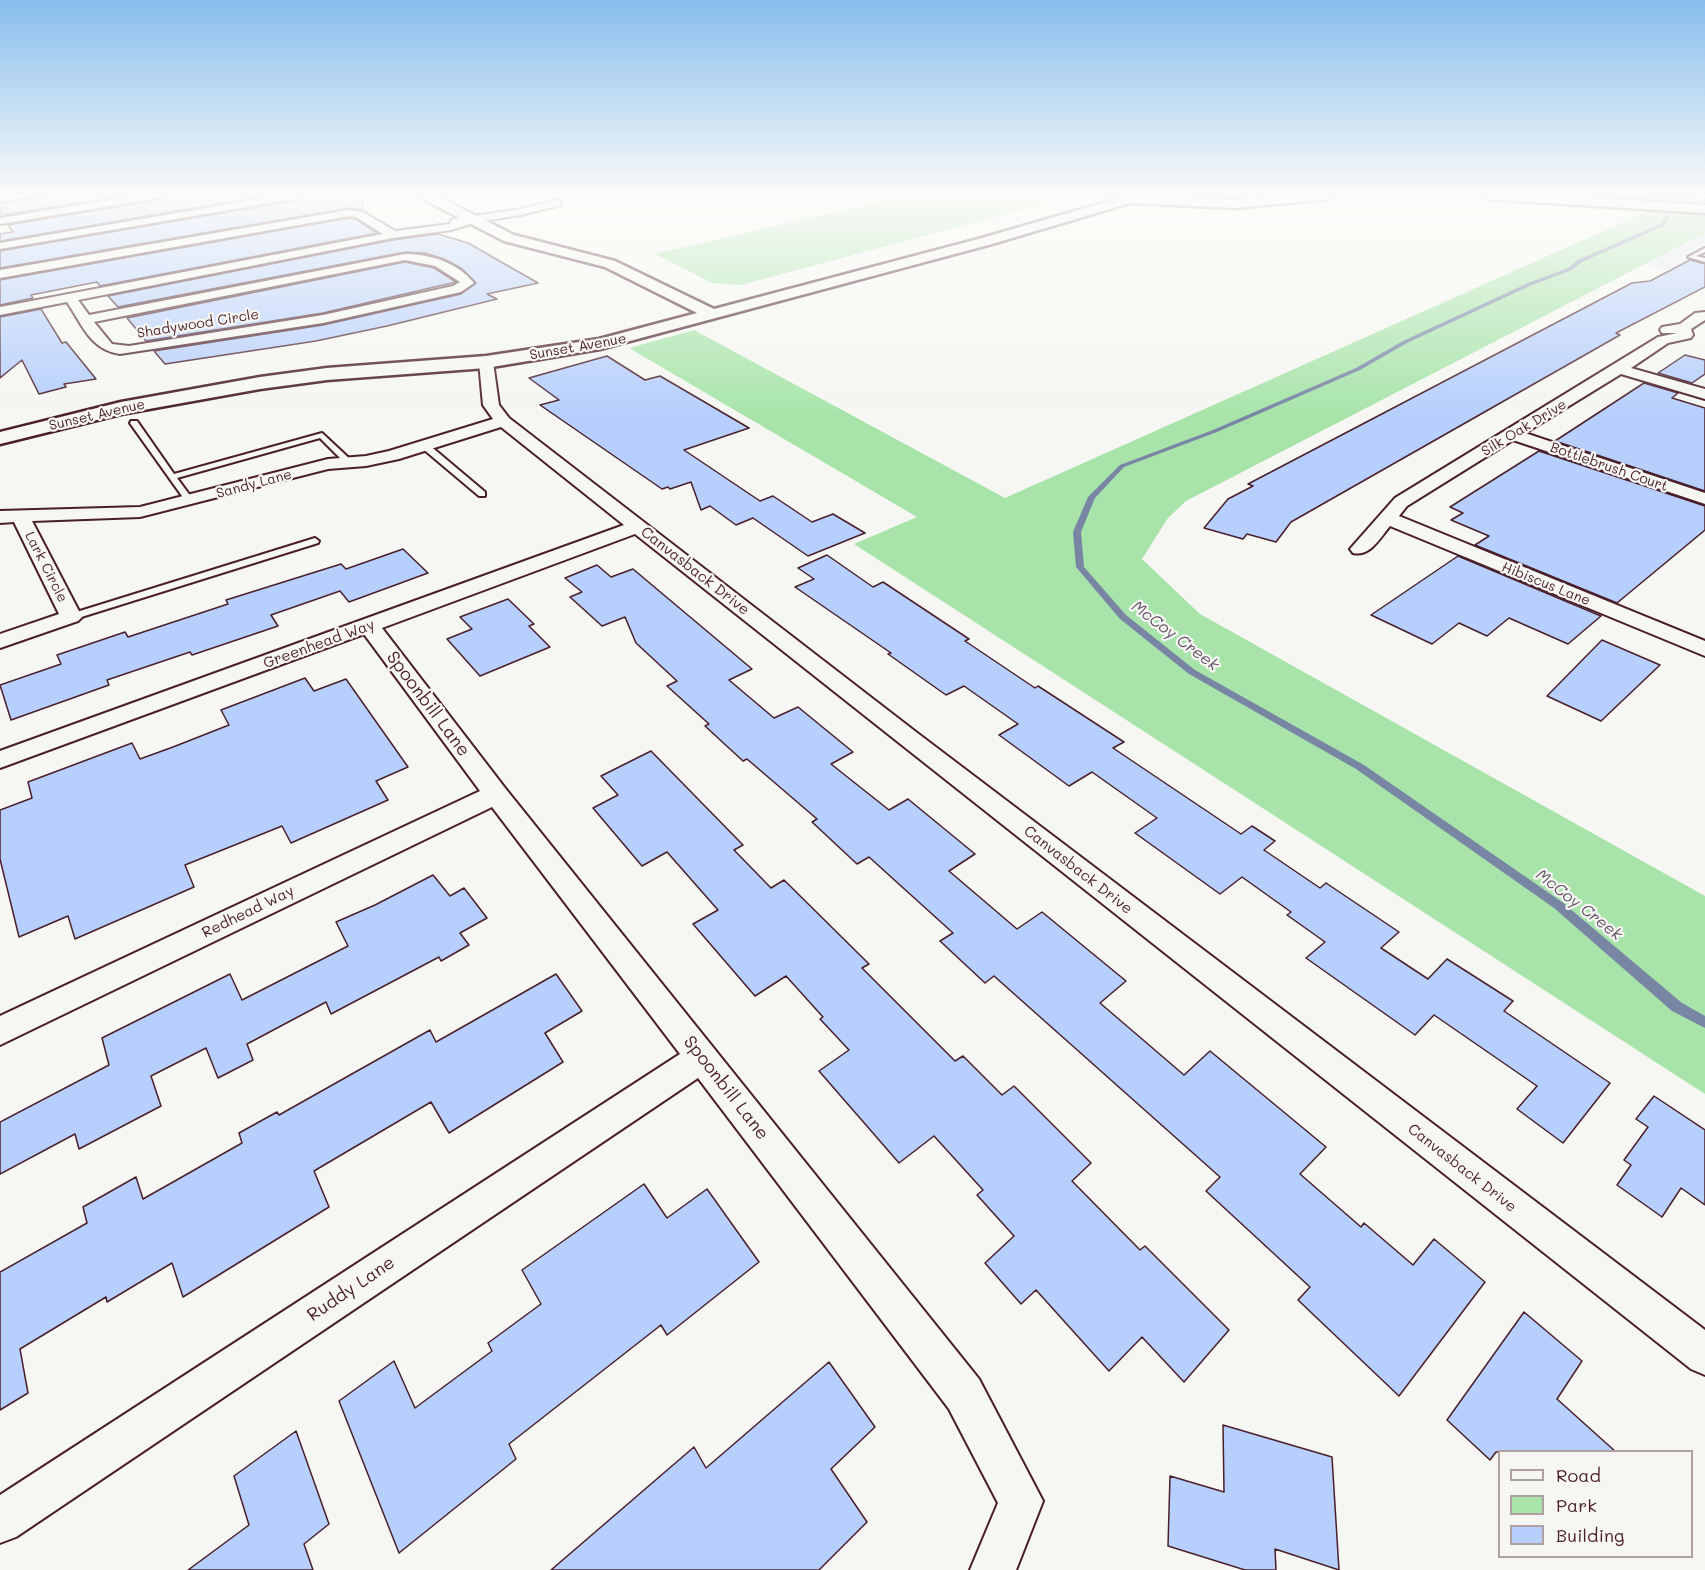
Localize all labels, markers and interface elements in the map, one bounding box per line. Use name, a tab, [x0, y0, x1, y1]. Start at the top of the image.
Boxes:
street label: Shadywood Circle	[136, 306, 260, 342]
street label: Sunset Avenue	[528, 330, 628, 364]
street label: Sunset Avenue	[47, 396, 147, 434]
street label: Silk Oak Drive	[1478, 396, 1570, 460]
street label: Bottlebrush Court	[1548, 439, 1670, 495]
street label: Sandy Lane	[214, 466, 294, 502]
street label: Canvasback Drive	[637, 523, 753, 619]
street label: Lark Circle	[21, 529, 71, 605]
street label: Hibiscus Lane	[1499, 559, 1593, 609]
water label: McCoy Creek	[1128, 597, 1222, 675]
street label: Greenhead Way	[261, 615, 377, 673]
street label: Spoonbill Lane	[381, 647, 475, 761]
street label: Canvasback Drive	[1020, 822, 1136, 918]
water label: McCoy Creek	[1532, 865, 1626, 945]
street label: Redhead Way	[199, 882, 297, 942]
street label: Spoonbill Lane	[679, 1032, 773, 1144]
street label: Canvasback Drive	[1404, 1120, 1520, 1216]
street label: Ruddy Lane	[303, 1252, 399, 1326]
legend	[1498, 1450, 1693, 1558]
text: Road	[1556, 1463, 1601, 1487]
text: Park	[1556, 1493, 1597, 1517]
text: Building	[1556, 1523, 1624, 1547]

